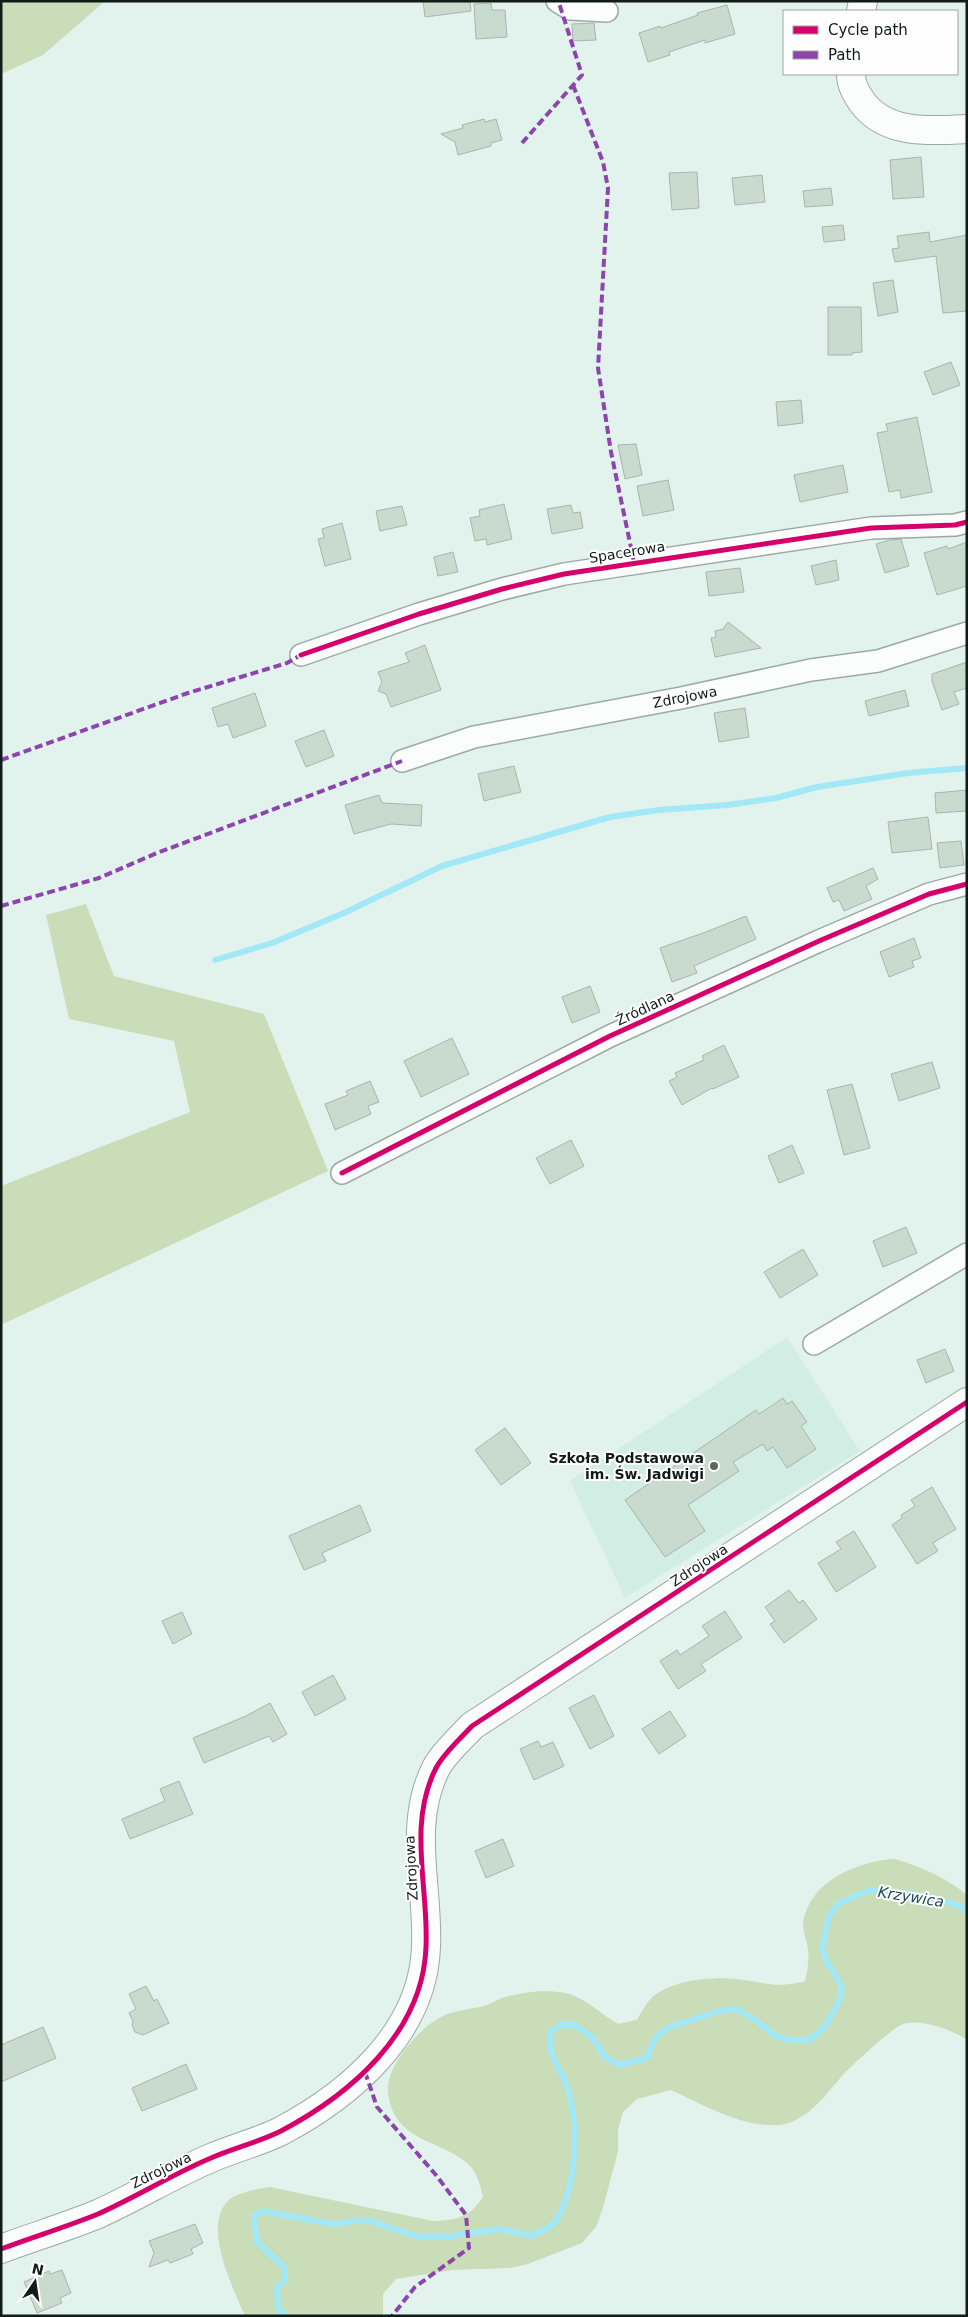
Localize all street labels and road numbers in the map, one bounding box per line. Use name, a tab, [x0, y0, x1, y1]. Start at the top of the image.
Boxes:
street label: Spacerowa	[588, 538, 666, 566]
street label: Zdrojowa	[652, 683, 718, 711]
street label: Źródlana	[613, 987, 677, 1028]
street label: Zdrojowa	[667, 1541, 731, 1589]
street label: Zdrojowa	[401, 1835, 421, 1901]
street label: Zdrojowa	[128, 2149, 194, 2191]

